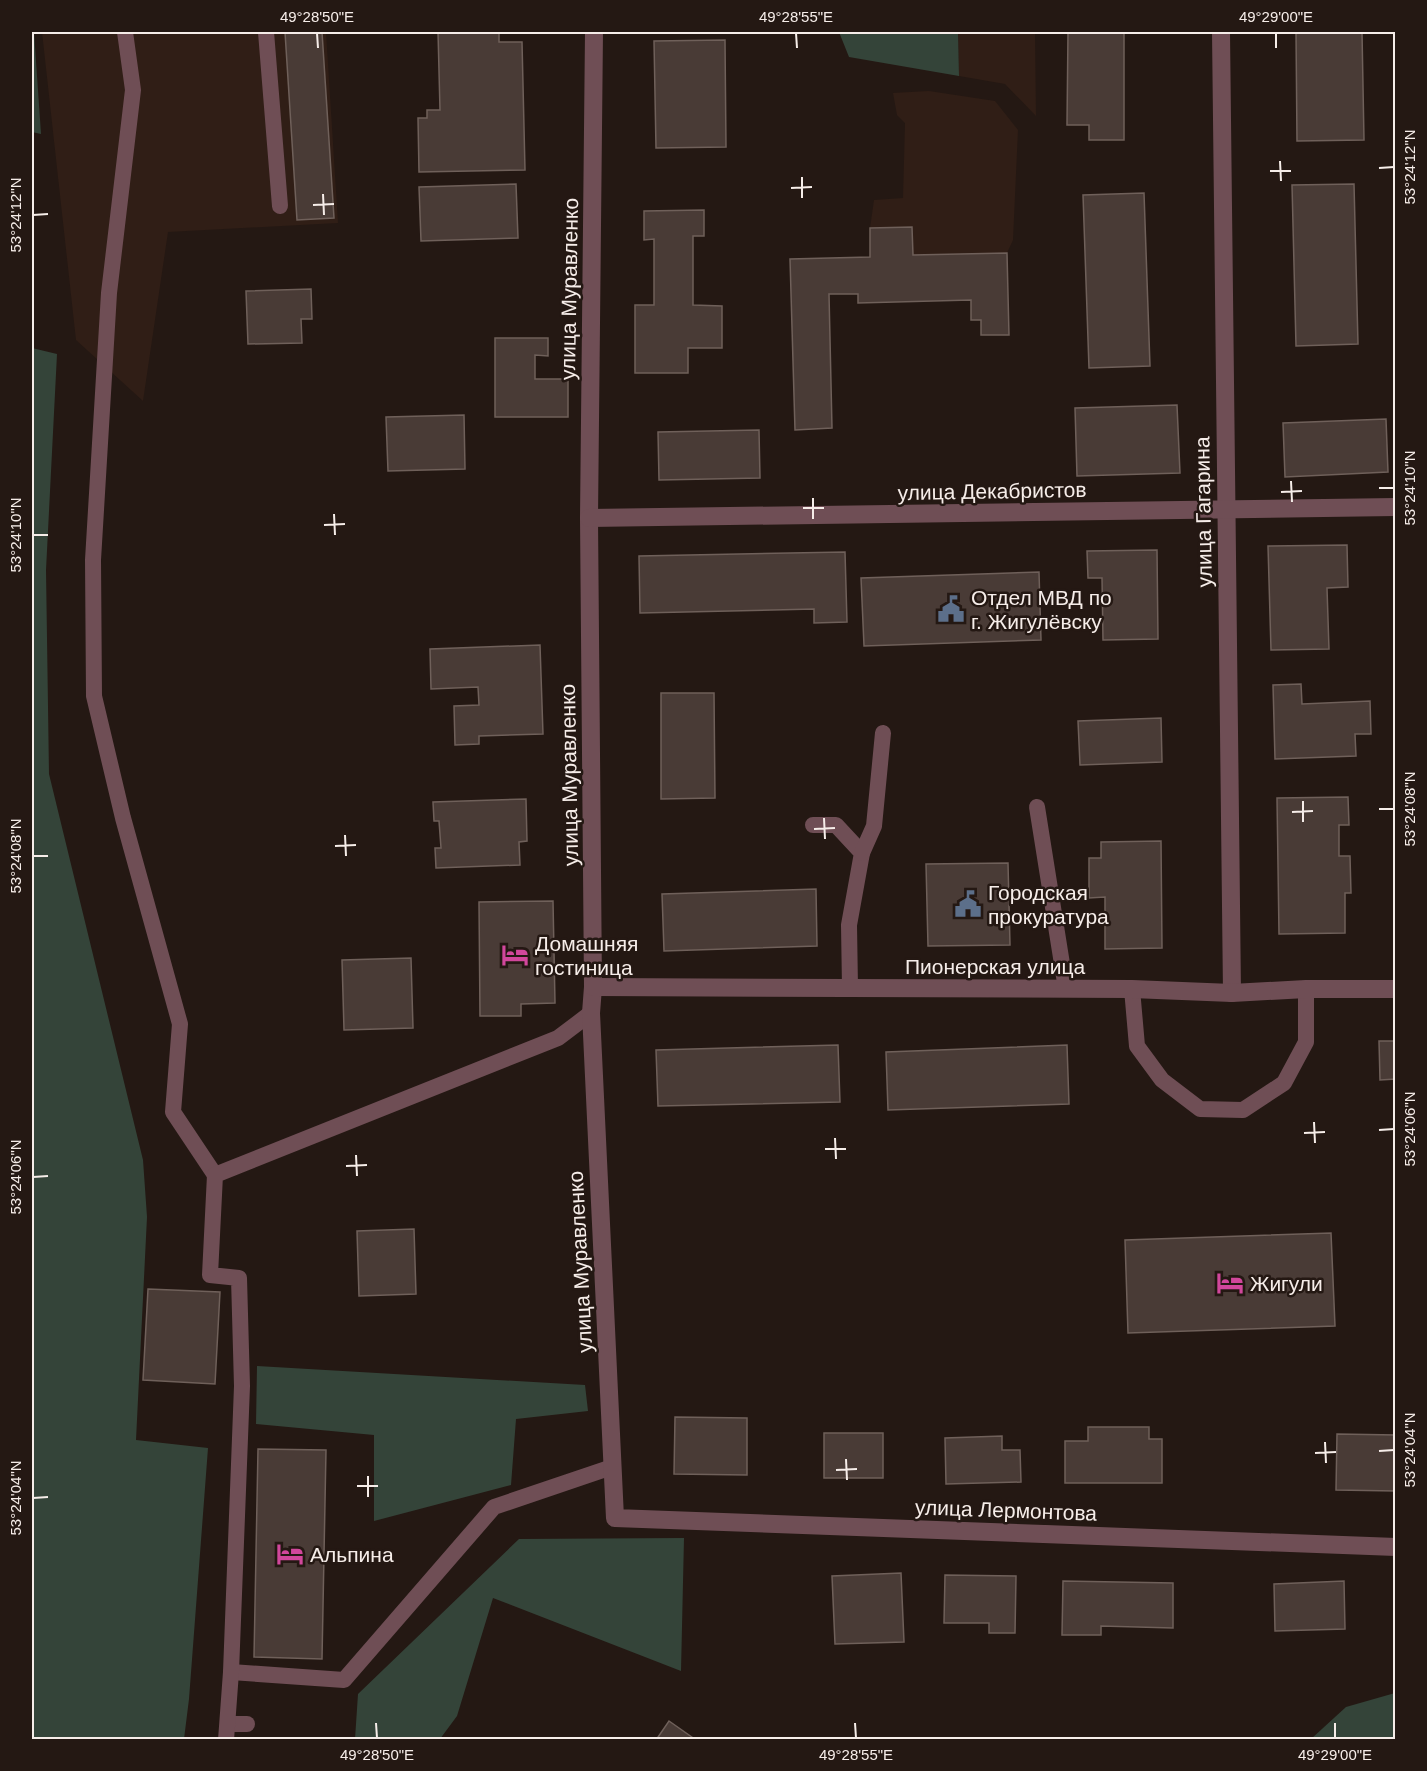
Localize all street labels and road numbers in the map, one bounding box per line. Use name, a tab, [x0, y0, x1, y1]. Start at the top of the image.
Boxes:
street label: улица Муравленко	[556, 198, 582, 380]
street label: улица Гагарина	[1190, 436, 1216, 588]
street label: улица Декабристов	[897, 478, 1087, 504]
street label: улица Муравленко	[556, 684, 582, 866]
street label: Пионерская улица	[905, 955, 1085, 978]
street label: улица Муравленко	[564, 1170, 596, 1354]
street label: улица Лермонтова	[915, 1495, 1098, 1525]

